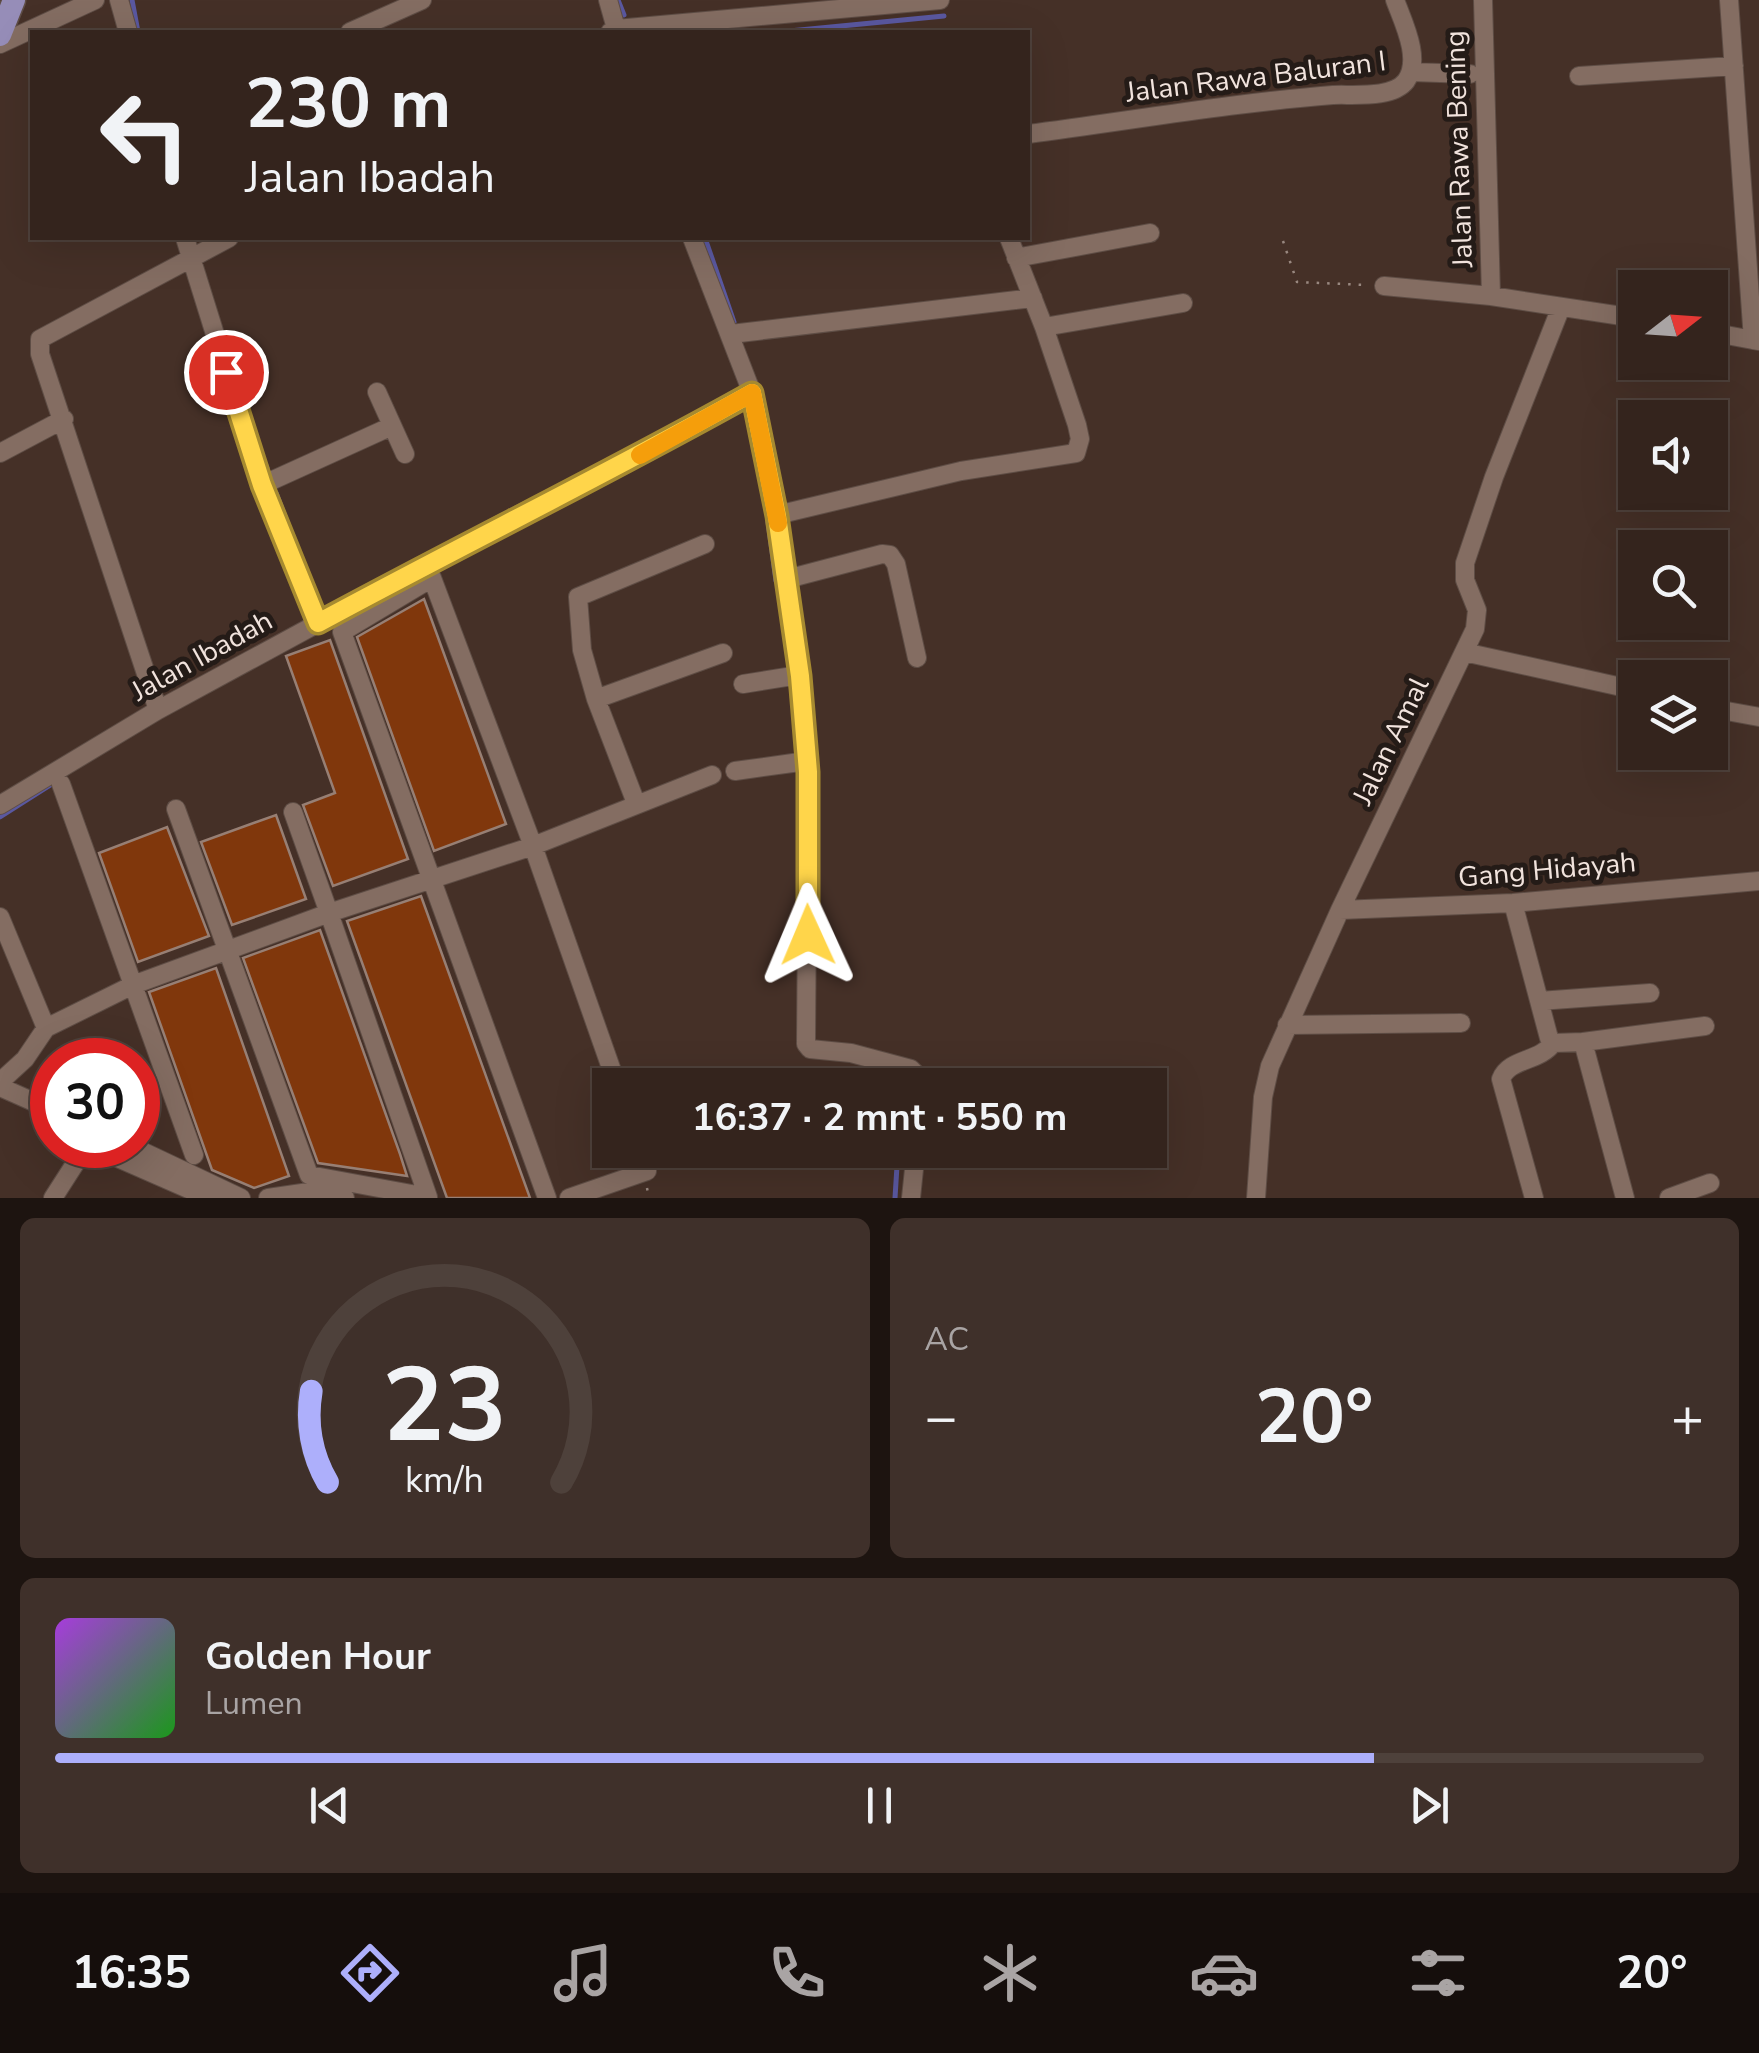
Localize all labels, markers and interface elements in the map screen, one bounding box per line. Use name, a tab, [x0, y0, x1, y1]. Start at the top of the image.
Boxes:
street label: Jalan Rawa Bening	[1436, 30, 1482, 269]
street label: Jalan Rawa Baluran I	[1123, 42, 1388, 112]
text: 230 m	[245, 56, 451, 152]
icon: left	[80, 70, 210, 200]
text: Jalan Ibadah	[245, 147, 495, 208]
north arrow	[1618, 270, 1728, 380]
map controls	[1618, 270, 1728, 770]
pin	[184, 330, 269, 415]
icon: arrive	[199, 345, 254, 400]
button: sound	[1618, 400, 1728, 510]
button: search	[1618, 530, 1728, 640]
street label: Jalan Ibadah	[124, 602, 279, 711]
button: layers	[1618, 660, 1728, 770]
street label: Jalan Amal	[1343, 670, 1439, 812]
street label: Gang Hidayah	[1456, 843, 1638, 897]
position arrow	[756, 883, 860, 987]
speed limit sign: 30	[30, 1038, 160, 1168]
text: 16:37 · 2 mnt · 550 m	[692, 1092, 1067, 1143]
text: AC	[925, 1318, 969, 1361]
text: 23	[382, 1335, 507, 1477]
text: 20°	[1255, 1366, 1373, 1468]
text: −	[925, 1380, 958, 1455]
text: +	[1671, 1380, 1704, 1455]
text: km/h	[405, 1456, 484, 1505]
text: Golden Hour	[205, 1631, 431, 1682]
text: Lumen	[205, 1682, 303, 1725]
icon: previous	[302, 1778, 357, 1833]
icon: pause	[852, 1778, 907, 1833]
icon: next	[1402, 1778, 1457, 1833]
icon: directions	[335, 1938, 405, 2008]
icon: music	[548, 1938, 618, 2008]
icon: phone	[762, 1938, 832, 2008]
icon: climate	[975, 1938, 1045, 2008]
icon: car	[1189, 1938, 1259, 2008]
icon: filters	[1403, 1938, 1473, 2008]
text: 16:35	[72, 1943, 191, 2004]
text: 20°	[1616, 1943, 1687, 2004]

